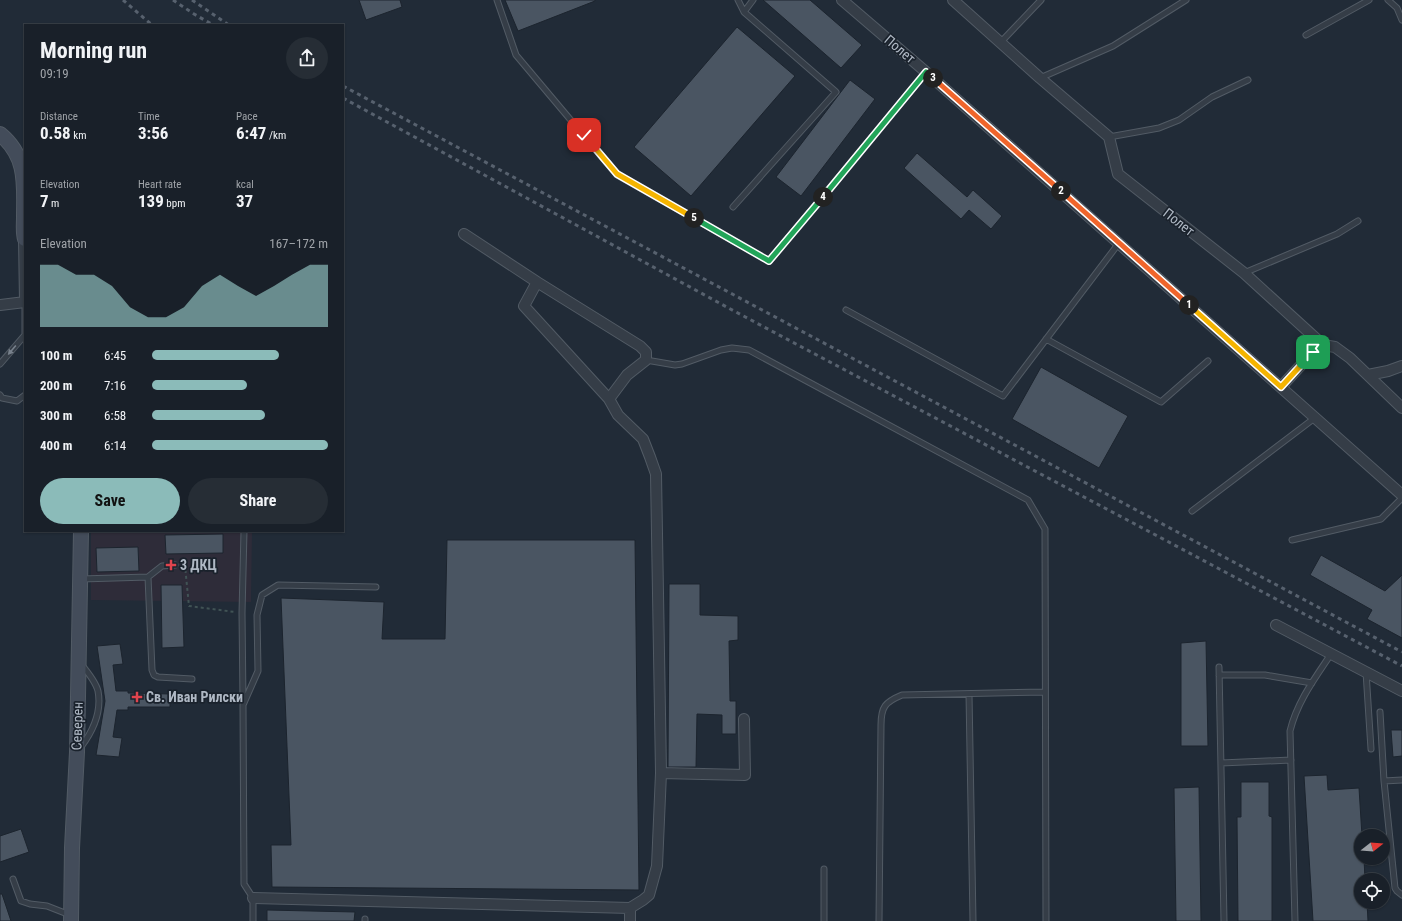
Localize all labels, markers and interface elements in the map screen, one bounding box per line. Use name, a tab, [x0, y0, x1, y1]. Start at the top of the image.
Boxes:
street label: Полет	[881, 32, 919, 66]
button: share	[286, 37, 328, 79]
text: Morning run	[40, 38, 147, 63]
text: 09:19	[40, 66, 69, 81]
pin: 3	[923, 68, 943, 88]
text: 3	[930, 71, 936, 84]
text: Distance	[40, 110, 78, 123]
text: Time	[138, 110, 160, 123]
text: Pace	[236, 110, 258, 123]
pin	[567, 118, 601, 152]
text: 0.58	[40, 123, 71, 143]
text: 3:56	[138, 123, 168, 143]
text: 6:47	[236, 123, 266, 143]
icon: check	[573, 124, 595, 146]
text: km	[71, 129, 86, 142]
text: /km	[266, 129, 286, 142]
text: Elevation	[40, 178, 80, 191]
text: Heart rate	[138, 178, 181, 191]
text: kcal	[236, 178, 254, 191]
pin: 2	[1051, 181, 1071, 201]
text: 2	[1058, 184, 1064, 197]
pin: 4	[813, 187, 833, 207]
text: 4	[820, 190, 826, 203]
text: 7	[40, 191, 49, 211]
text: 139	[138, 191, 164, 211]
text: 37	[236, 191, 253, 211]
text: m	[49, 197, 59, 210]
text: bpm	[164, 197, 185, 210]
street label: Полет	[1160, 205, 1198, 239]
pin: 5	[684, 208, 704, 228]
text: 5	[691, 211, 697, 224]
text: Elevation	[40, 236, 87, 251]
text: 167–172 m	[269, 236, 328, 251]
pin: 1	[1179, 295, 1199, 315]
text: 1	[1186, 298, 1192, 311]
pin	[1296, 335, 1330, 369]
icon: arrive	[1302, 341, 1324, 363]
one-way arrow	[8, 345, 17, 355]
text: 100 m	[40, 348, 72, 363]
text: 6:45	[104, 348, 126, 363]
text: 200 m	[40, 378, 72, 393]
text: 7:16	[104, 378, 126, 393]
text: 300 m	[40, 408, 72, 423]
text: 6:58	[104, 408, 126, 423]
text: 400 m	[40, 438, 72, 453]
text: 6:14	[104, 438, 126, 453]
button: Save	[40, 478, 180, 524]
button: Share	[188, 478, 328, 524]
place label: 3 ДКЦ	[180, 557, 217, 573]
marker: 3 ДКЦ	[165, 559, 177, 571]
place label: Св. Иван Рилски	[146, 689, 243, 705]
marker: Св. Иван Рилски	[131, 691, 143, 703]
street label: Северен	[68, 701, 86, 751]
north arrow	[1354, 829, 1390, 865]
map controls	[1354, 829, 1390, 909]
button: locate	[1354, 873, 1390, 909]

